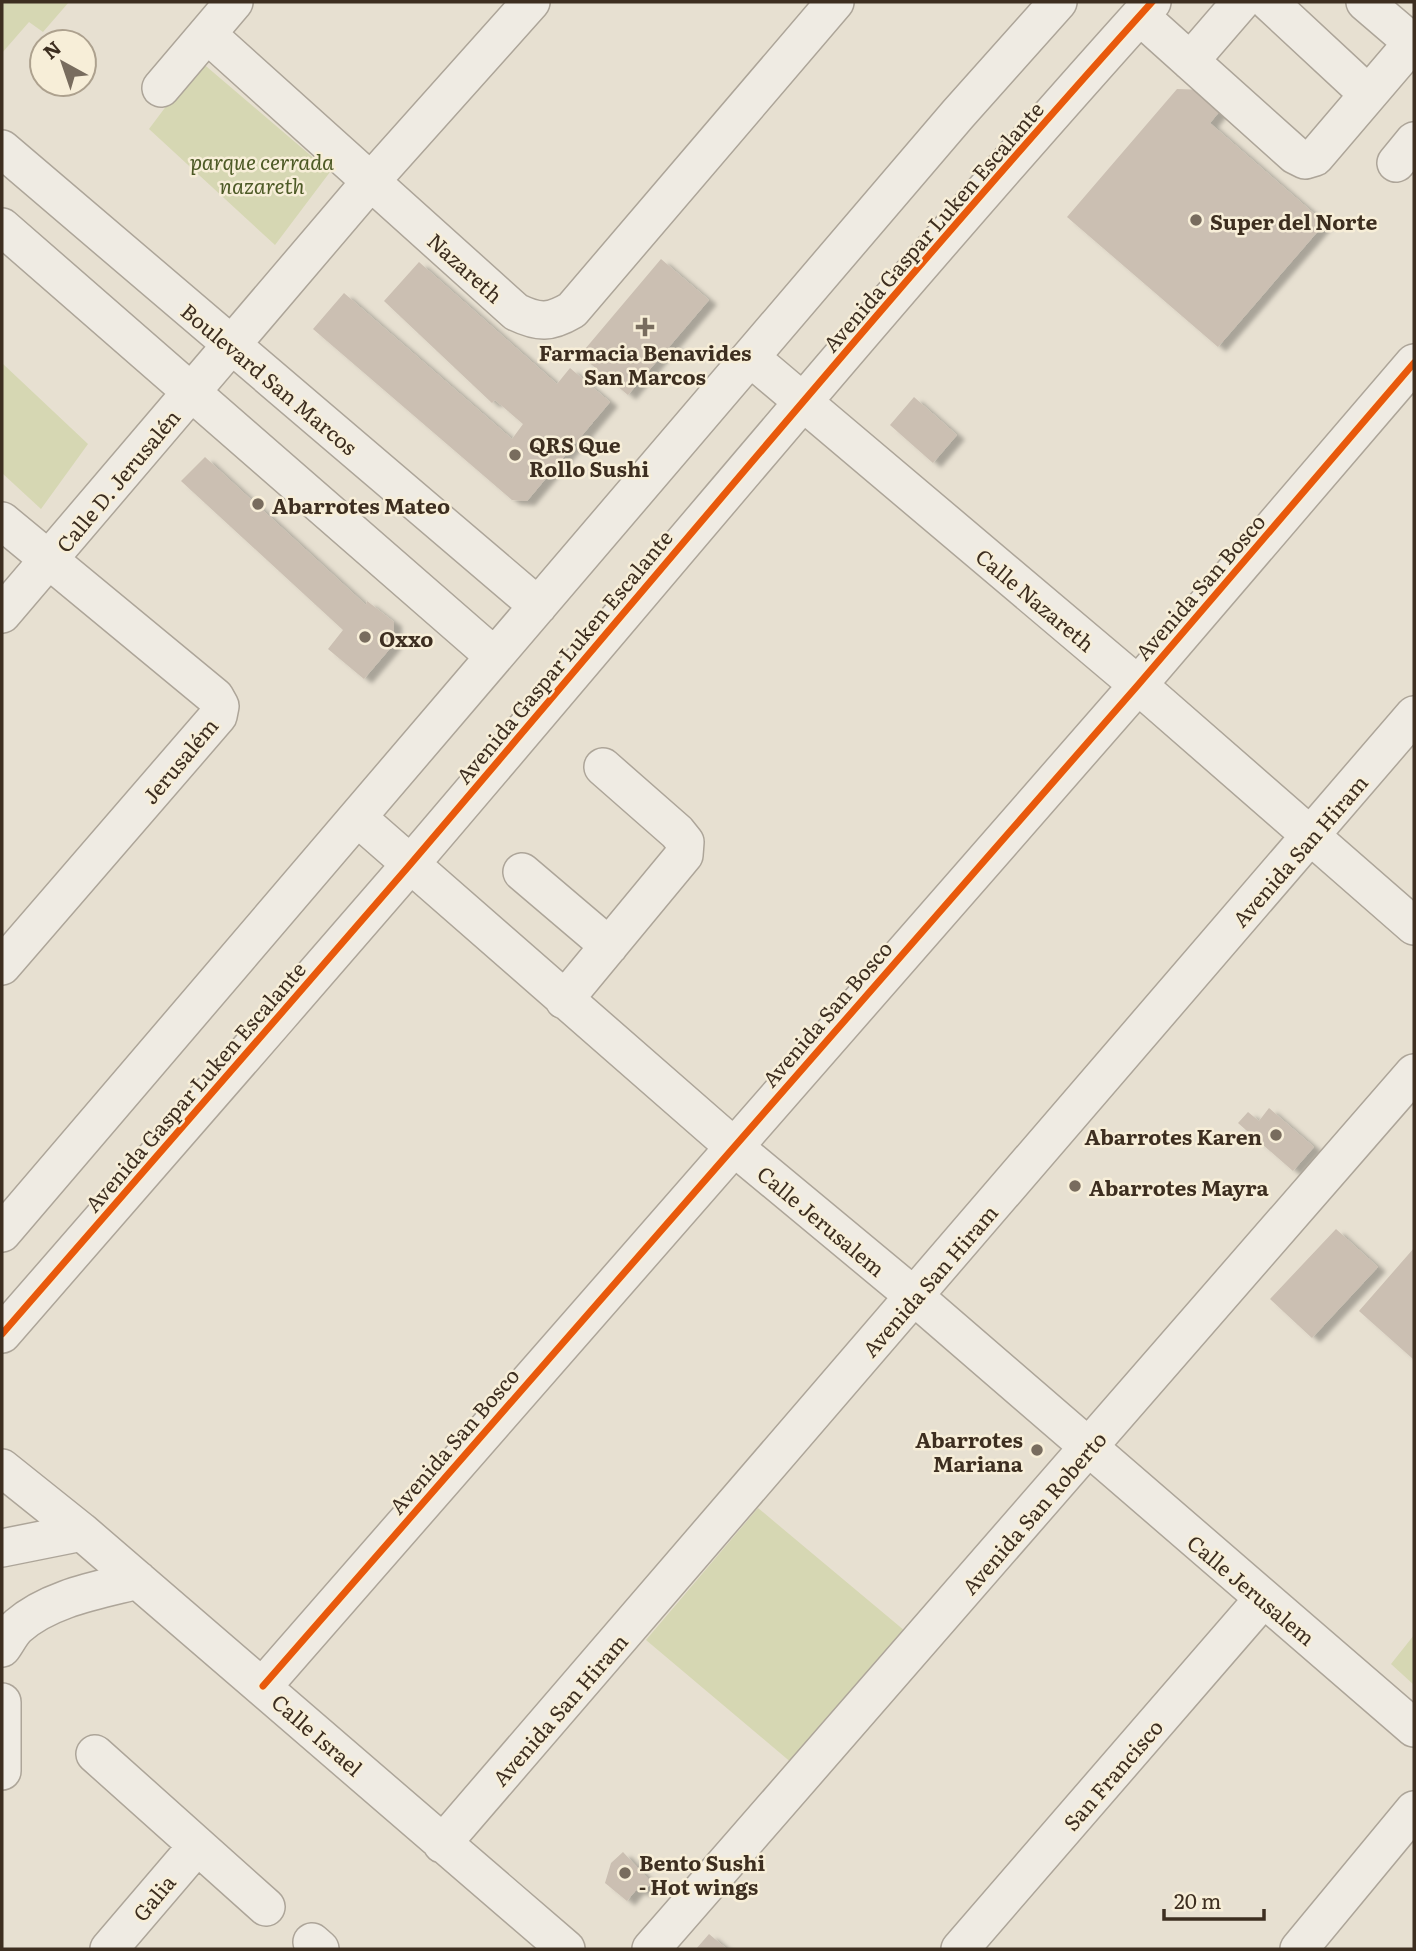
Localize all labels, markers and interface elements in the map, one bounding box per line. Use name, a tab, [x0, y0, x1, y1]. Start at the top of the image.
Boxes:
north arrow	[28, 28, 98, 98]
text: N	[36, 33, 67, 65]
street label: Avenida Gaspar Luken Escalante	[814, 94, 1050, 358]
park label: parque cerrada nazareth	[190, 145, 334, 200]
place label: Super del Norte	[1210, 205, 1377, 236]
marker: Super del Norte	[1188, 212, 1204, 228]
street label: Nazareth	[422, 225, 511, 309]
street label: Boulevard San Marcos	[175, 295, 365, 461]
marker: Farmacia Benavides San Marcos	[637, 319, 653, 335]
place label: Farmacia Benavides San Marcos	[539, 336, 751, 391]
street label: Calle D. Jerusalén	[48, 402, 186, 558]
place label: QRS Que Rollo Sushi	[529, 428, 649, 483]
marker: QRS Que Rollo Sushi	[507, 447, 523, 463]
place label: Abarrotes Mateo	[272, 489, 450, 520]
marker: Abarrotes Mateo	[250, 496, 266, 512]
street label: Avenida San Bosco	[1127, 506, 1271, 666]
street label: Avenida Gaspar Luken Escalante	[447, 522, 679, 790]
street label: Calle Nazareth	[970, 540, 1102, 658]
place label: Oxxo	[379, 622, 433, 653]
marker: Oxxo	[357, 629, 373, 645]
street label: Jerusalém	[134, 710, 224, 810]
street label: Avenida San Hiram	[1224, 767, 1374, 933]
street label: Avenida San Bosco	[754, 933, 898, 1093]
street label: Avenida Gaspar Luken Escalante	[76, 954, 312, 1218]
place label: Abarrotes Karen	[1085, 1120, 1262, 1151]
marker: Abarrotes Karen	[1268, 1127, 1284, 1143]
street label: Calle Jerusalem	[751, 1157, 893, 1283]
place label: Abarrotes Mayra	[1089, 1171, 1270, 1202]
marker: Abarrotes Mayra	[1067, 1178, 1083, 1194]
street label: Avenida San Hiram	[854, 1197, 1004, 1363]
street label: Avenida San Bosco	[381, 1360, 525, 1520]
place label: Abarrotes Mariana	[915, 1423, 1024, 1478]
street label: Avenida San Roberto	[953, 1424, 1113, 1600]
marker: Abarrotes Mariana	[1029, 1442, 1045, 1458]
street label: Calle Jerusalem	[1181, 1526, 1323, 1652]
street label: Avenida San Hiram	[484, 1626, 634, 1792]
street label: Calle Israel	[266, 1686, 370, 1782]
street label: San Francisco	[1055, 1712, 1169, 1836]
place label: Bento Sushi - Hot wings	[639, 1846, 765, 1901]
marker: Bento Sushi - Hot wings	[617, 1865, 633, 1881]
street label: Galia	[124, 1866, 182, 1927]
scale bar	[1164, 1878, 1264, 1922]
text: 20 m	[1174, 1884, 1221, 1915]

